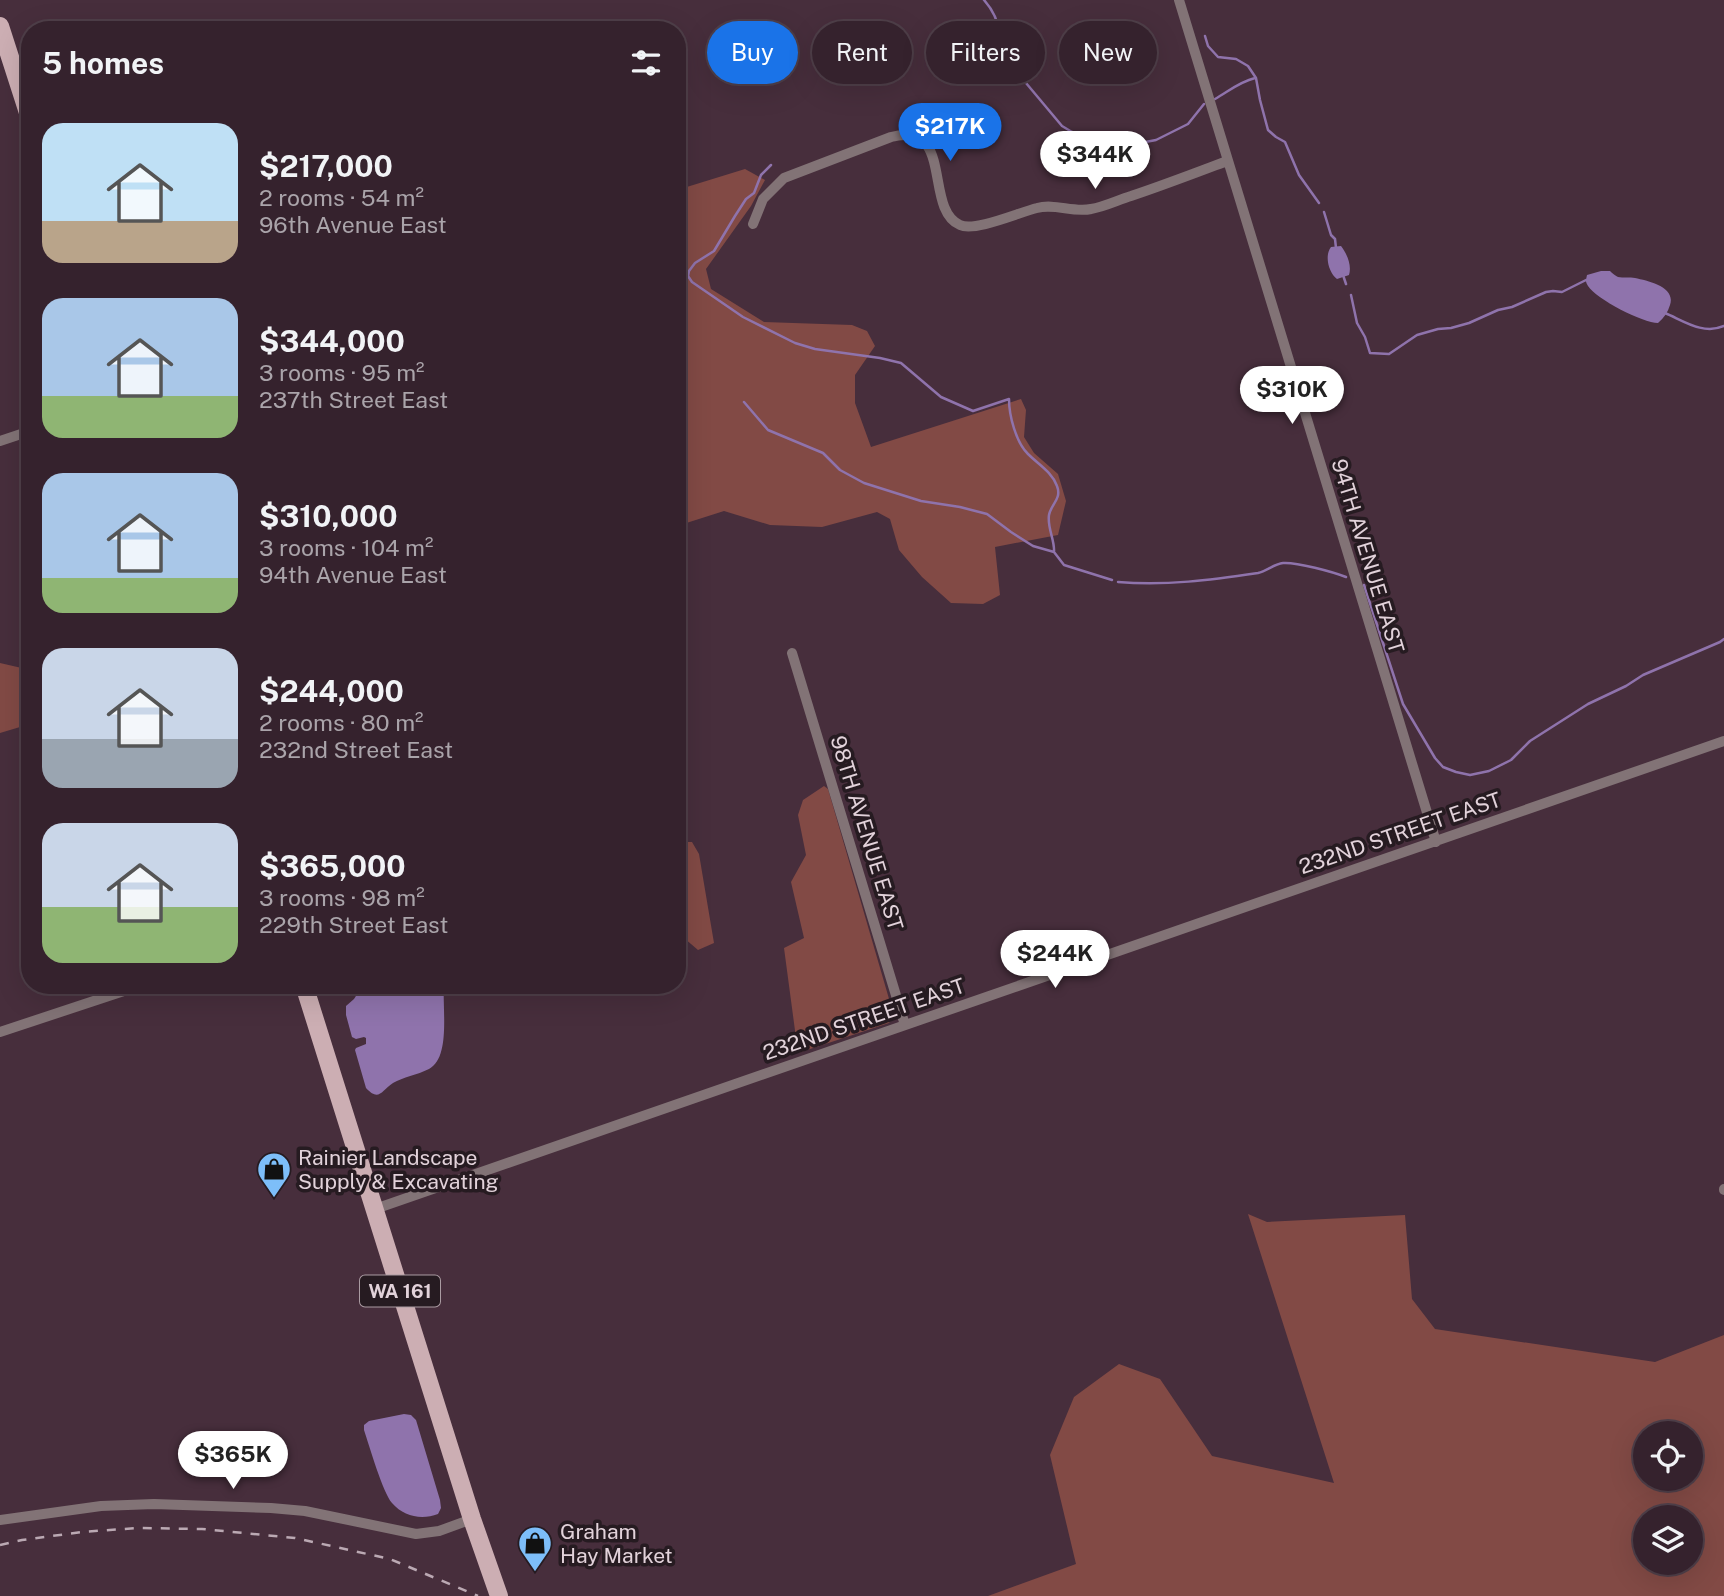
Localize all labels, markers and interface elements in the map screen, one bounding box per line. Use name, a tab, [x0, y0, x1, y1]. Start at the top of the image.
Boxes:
chip: Buy	[707, 21, 798, 84]
chip: Rent	[812, 21, 912, 84]
chip: Filters	[926, 21, 1045, 84]
chip: New	[1059, 21, 1157, 84]
icon: filters	[627, 44, 665, 82]
text: 5 homes	[42, 45, 164, 81]
pin: $217K	[901, 104, 999, 163]
text: $217K	[915, 112, 986, 139]
pin: $344K	[1046, 132, 1144, 191]
text: $344K	[1056, 140, 1134, 167]
text: $217,000	[259, 148, 393, 184]
icon: home	[98, 151, 182, 235]
text: 2 rooms · 54 m²	[259, 184, 424, 211]
text: 96th Avenue East	[259, 211, 447, 238]
text: $344,000	[259, 323, 405, 359]
icon: home	[98, 326, 182, 410]
text: 3 rooms · 95 m²	[259, 359, 425, 386]
pin: $310K	[1243, 366, 1341, 426]
text: $310K	[1256, 375, 1328, 402]
text: 237th Street East	[259, 386, 448, 413]
street label: 94TH AVENUE EAST	[1327, 456, 1409, 656]
text: $310,000	[259, 498, 398, 534]
icon: home	[98, 501, 182, 585]
text: 3 rooms · 104 m²	[259, 534, 433, 561]
text: 94th Avenue East	[259, 561, 447, 588]
text: $244,000	[259, 673, 404, 709]
icon: home	[98, 676, 182, 760]
text: 2 rooms · 80 m²	[259, 709, 424, 736]
street label: 98TH AVENUE EAST	[825, 733, 909, 933]
text: 232nd Street East	[259, 736, 453, 763]
street label: 232ND STREET EAST	[1296, 787, 1504, 879]
text: $365,000	[259, 848, 405, 884]
icon: home	[98, 851, 182, 935]
text: 3 rooms · 98 m²	[259, 884, 425, 911]
text: 229th Street East	[259, 911, 448, 938]
pin: $244K	[1006, 930, 1104, 990]
text: $244K	[1017, 939, 1093, 966]
street label: 232ND STREET EAST	[760, 973, 968, 1065]
place label: Rainier Landscape Supply & Excavating	[298, 1145, 499, 1194]
shop icon: Rainier Landscape Supply & Excavating	[255, 1150, 293, 1199]
road number: WA 161	[360, 1275, 440, 1306]
map controls	[1633, 1421, 1703, 1575]
button: locate	[1633, 1421, 1703, 1491]
pin: $365K	[184, 1432, 282, 1491]
text: $365K	[194, 1440, 272, 1467]
button: layers	[1633, 1505, 1703, 1575]
place label: Graham Hay Market	[560, 1519, 673, 1568]
shop icon: Graham Hay Market	[516, 1524, 554, 1573]

